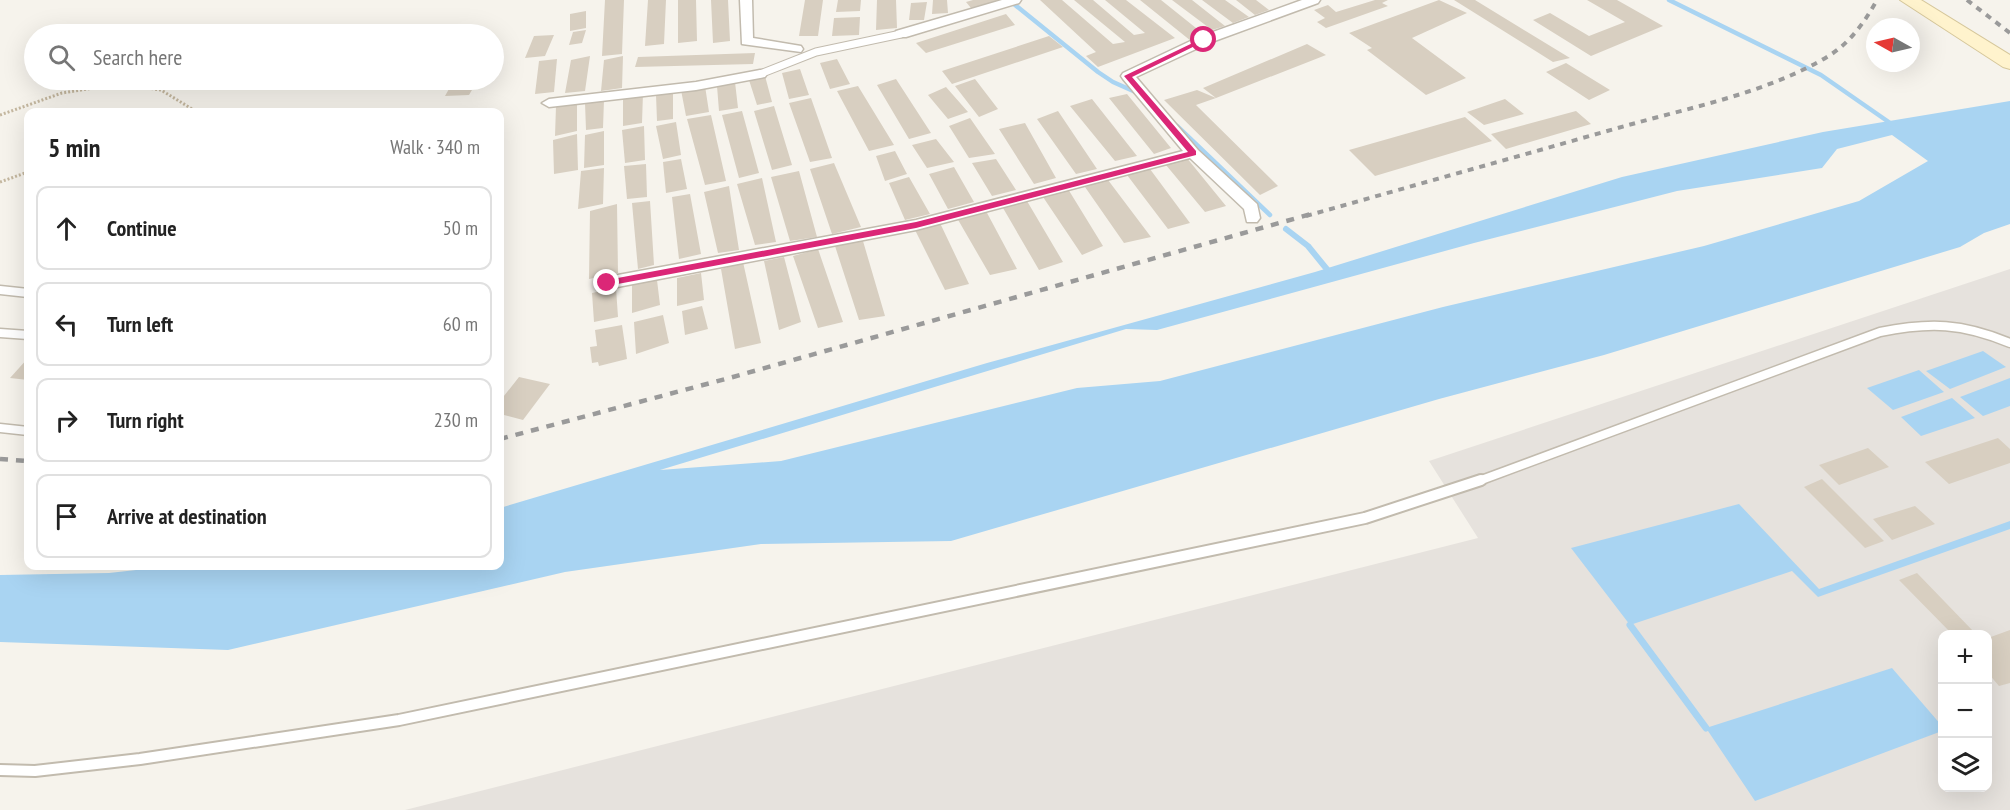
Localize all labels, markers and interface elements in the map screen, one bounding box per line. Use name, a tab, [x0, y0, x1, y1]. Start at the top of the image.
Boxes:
north arrow	[1866, 18, 1920, 72]
search box	[24, 24, 504, 90]
route start	[1190, 26, 1216, 52]
icon: search	[45, 41, 78, 74]
text: Search here	[93, 43, 182, 71]
text: 5 min	[48, 131, 101, 164]
text: Walk · 340 m	[390, 134, 480, 160]
icon: ahead	[50, 212, 83, 245]
text: Continue	[107, 214, 177, 242]
text: 50 m	[443, 215, 478, 241]
route end	[593, 269, 619, 295]
icon: left	[50, 308, 83, 341]
text: Turn left	[107, 310, 173, 338]
text: 60 m	[443, 311, 478, 337]
icon: right	[50, 404, 83, 437]
text: Turn right	[107, 406, 184, 434]
text: 230 m	[434, 407, 478, 433]
icon: arrive	[50, 500, 83, 533]
text: Arrive at destination	[107, 502, 267, 530]
map controls	[1938, 630, 1992, 792]
button: +	[1938, 630, 1992, 684]
button: −	[1938, 684, 1992, 738]
button: layers	[1938, 738, 1992, 792]

